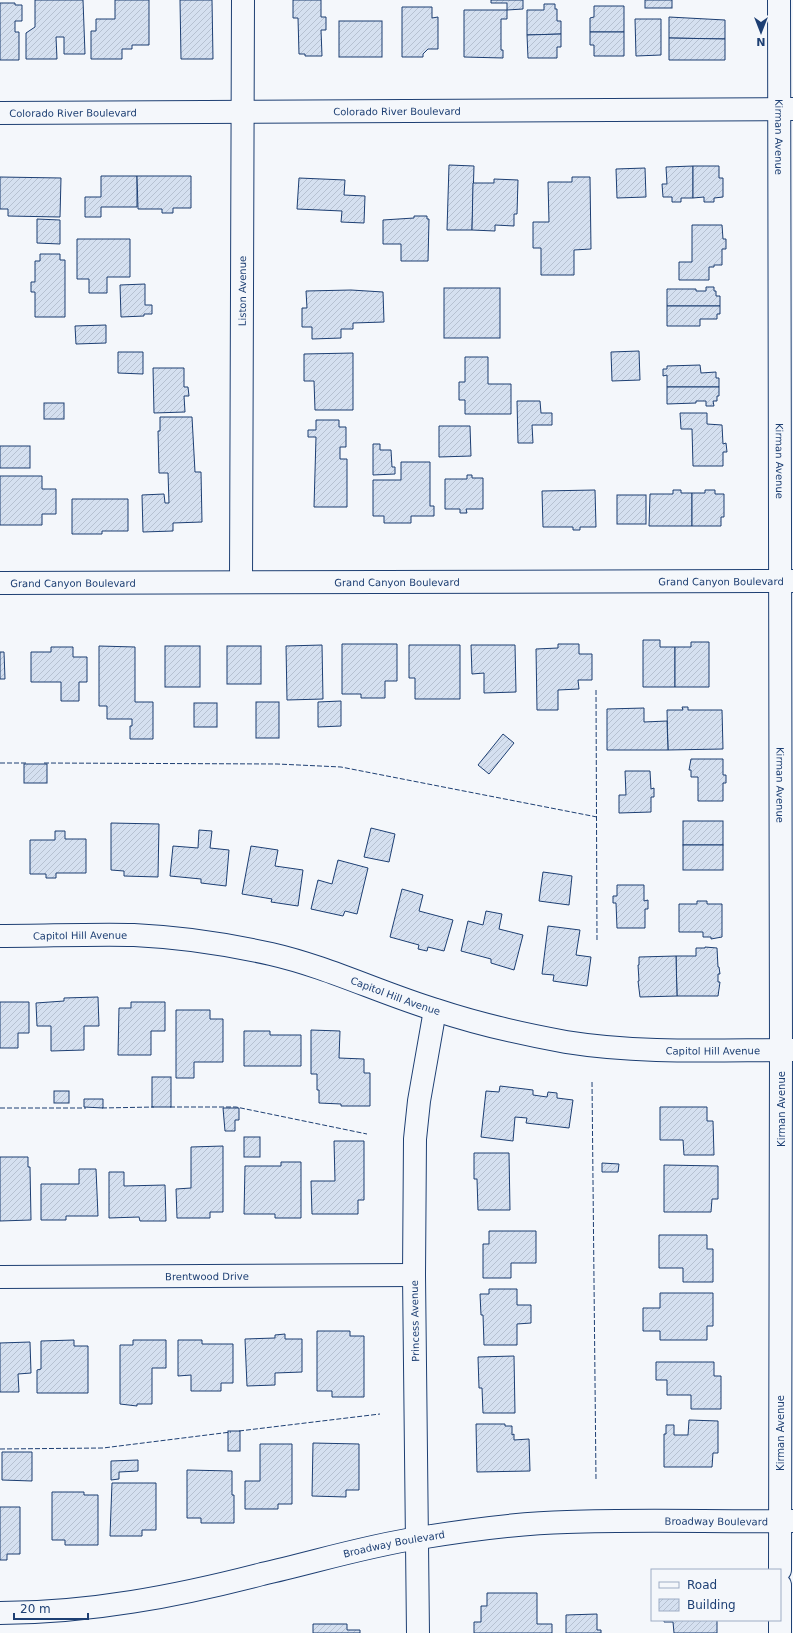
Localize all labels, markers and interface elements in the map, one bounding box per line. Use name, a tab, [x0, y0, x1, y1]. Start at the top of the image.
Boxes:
north arrow	[741, 12, 781, 52]
text: N	[756, 35, 766, 48]
street label: Kirman Avenue	[774, 99, 785, 175]
street label: Colorado River Boulevard	[333, 105, 461, 117]
street label: Colorado River Boulevard	[9, 107, 137, 118]
street label: Liston Avenue	[236, 256, 248, 326]
street label: Kirman Avenue	[774, 423, 785, 499]
street label: Grand Canyon Boulevard	[334, 576, 460, 588]
street label: Grand Canyon Boulevard	[658, 576, 784, 587]
street label: Grand Canyon Boulevard	[10, 577, 136, 588]
street label: Kirman Avenue	[775, 747, 786, 823]
street label: Capitol Hill Avenue	[33, 929, 127, 941]
street label: Capitol Hill Avenue	[349, 974, 442, 1017]
street label: Capitol Hill Avenue	[665, 1045, 760, 1056]
street label: Kirman Avenue	[776, 1071, 787, 1147]
street label: Brentwood Drive	[165, 1270, 249, 1282]
street label: Princess Avenue	[409, 1280, 421, 1362]
street label: Kirman Avenue	[775, 1395, 786, 1471]
street label: Broadway Boulevard	[665, 1515, 768, 1527]
street label: Broadway Boulevard	[342, 1528, 446, 1559]
legend	[651, 1569, 781, 1621]
text: Road	[687, 1578, 717, 1592]
scale bar	[14, 1595, 88, 1621]
text: Building	[687, 1598, 736, 1612]
text: 20 m	[20, 1602, 51, 1616]

